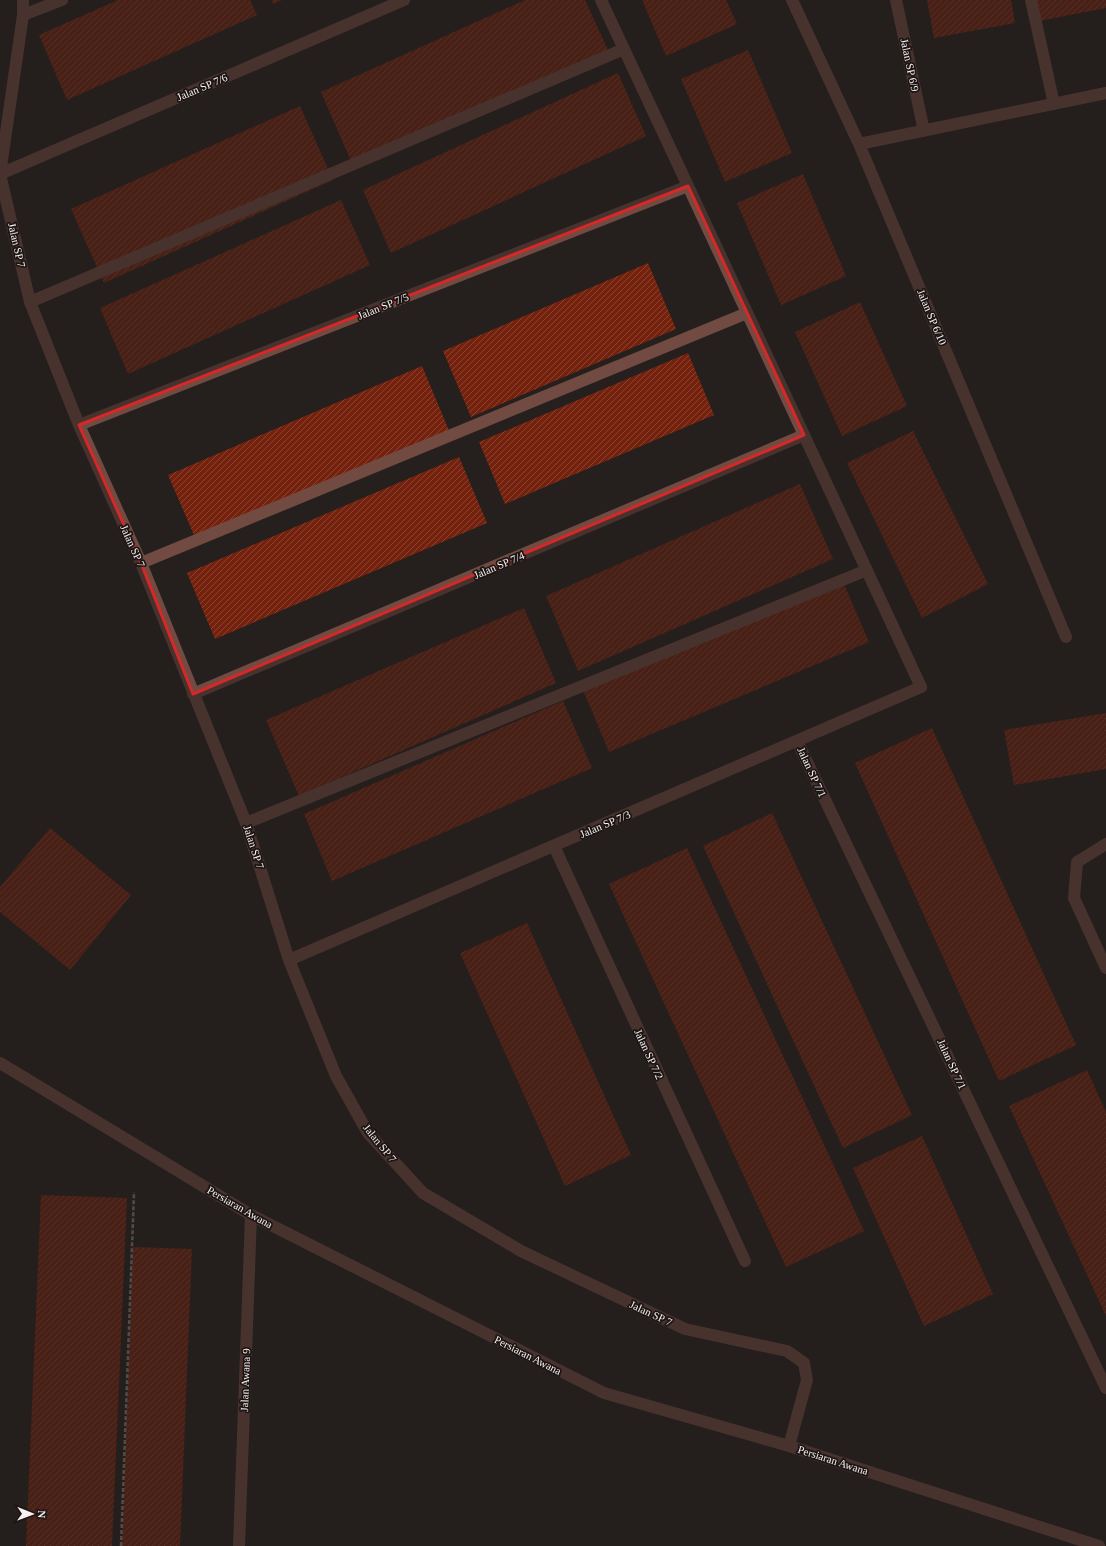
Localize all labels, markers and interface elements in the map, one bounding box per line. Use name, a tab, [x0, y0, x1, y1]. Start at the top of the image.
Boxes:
street label: Jalan SP 6/9	[899, 37, 922, 93]
street label: Jalan SP 7/6	[175, 71, 230, 103]
street label: Jalan SP 7	[6, 222, 28, 269]
street label: Jalan SP 6/10	[915, 287, 949, 347]
street label: Jalan SP 7/5	[356, 290, 411, 322]
street label: Jalan SP 7	[118, 523, 148, 570]
street label: Jalan SP 7/4	[472, 549, 527, 581]
street label: Jalan SP 7/1	[795, 745, 829, 799]
street label: Jalan SP 7/3	[578, 808, 633, 840]
street label: Jalan SP 7	[241, 824, 267, 871]
street label: Jalan SP 7/2	[632, 1027, 666, 1081]
street label: Jalan SP 7/1	[935, 1037, 969, 1091]
street label: Jalan SP 7	[361, 1122, 399, 1165]
street label: Persiaran Awana	[205, 1183, 275, 1231]
street label: Jalan SP 7	[628, 1298, 675, 1328]
street label: Persiaran Awana	[493, 1333, 563, 1377]
street label: Jalan Awana 9	[238, 1348, 252, 1412]
street label: Persiaran Awana	[796, 1443, 870, 1477]
north arrow	[12, 1494, 52, 1534]
text: N	[36, 1510, 48, 1518]

